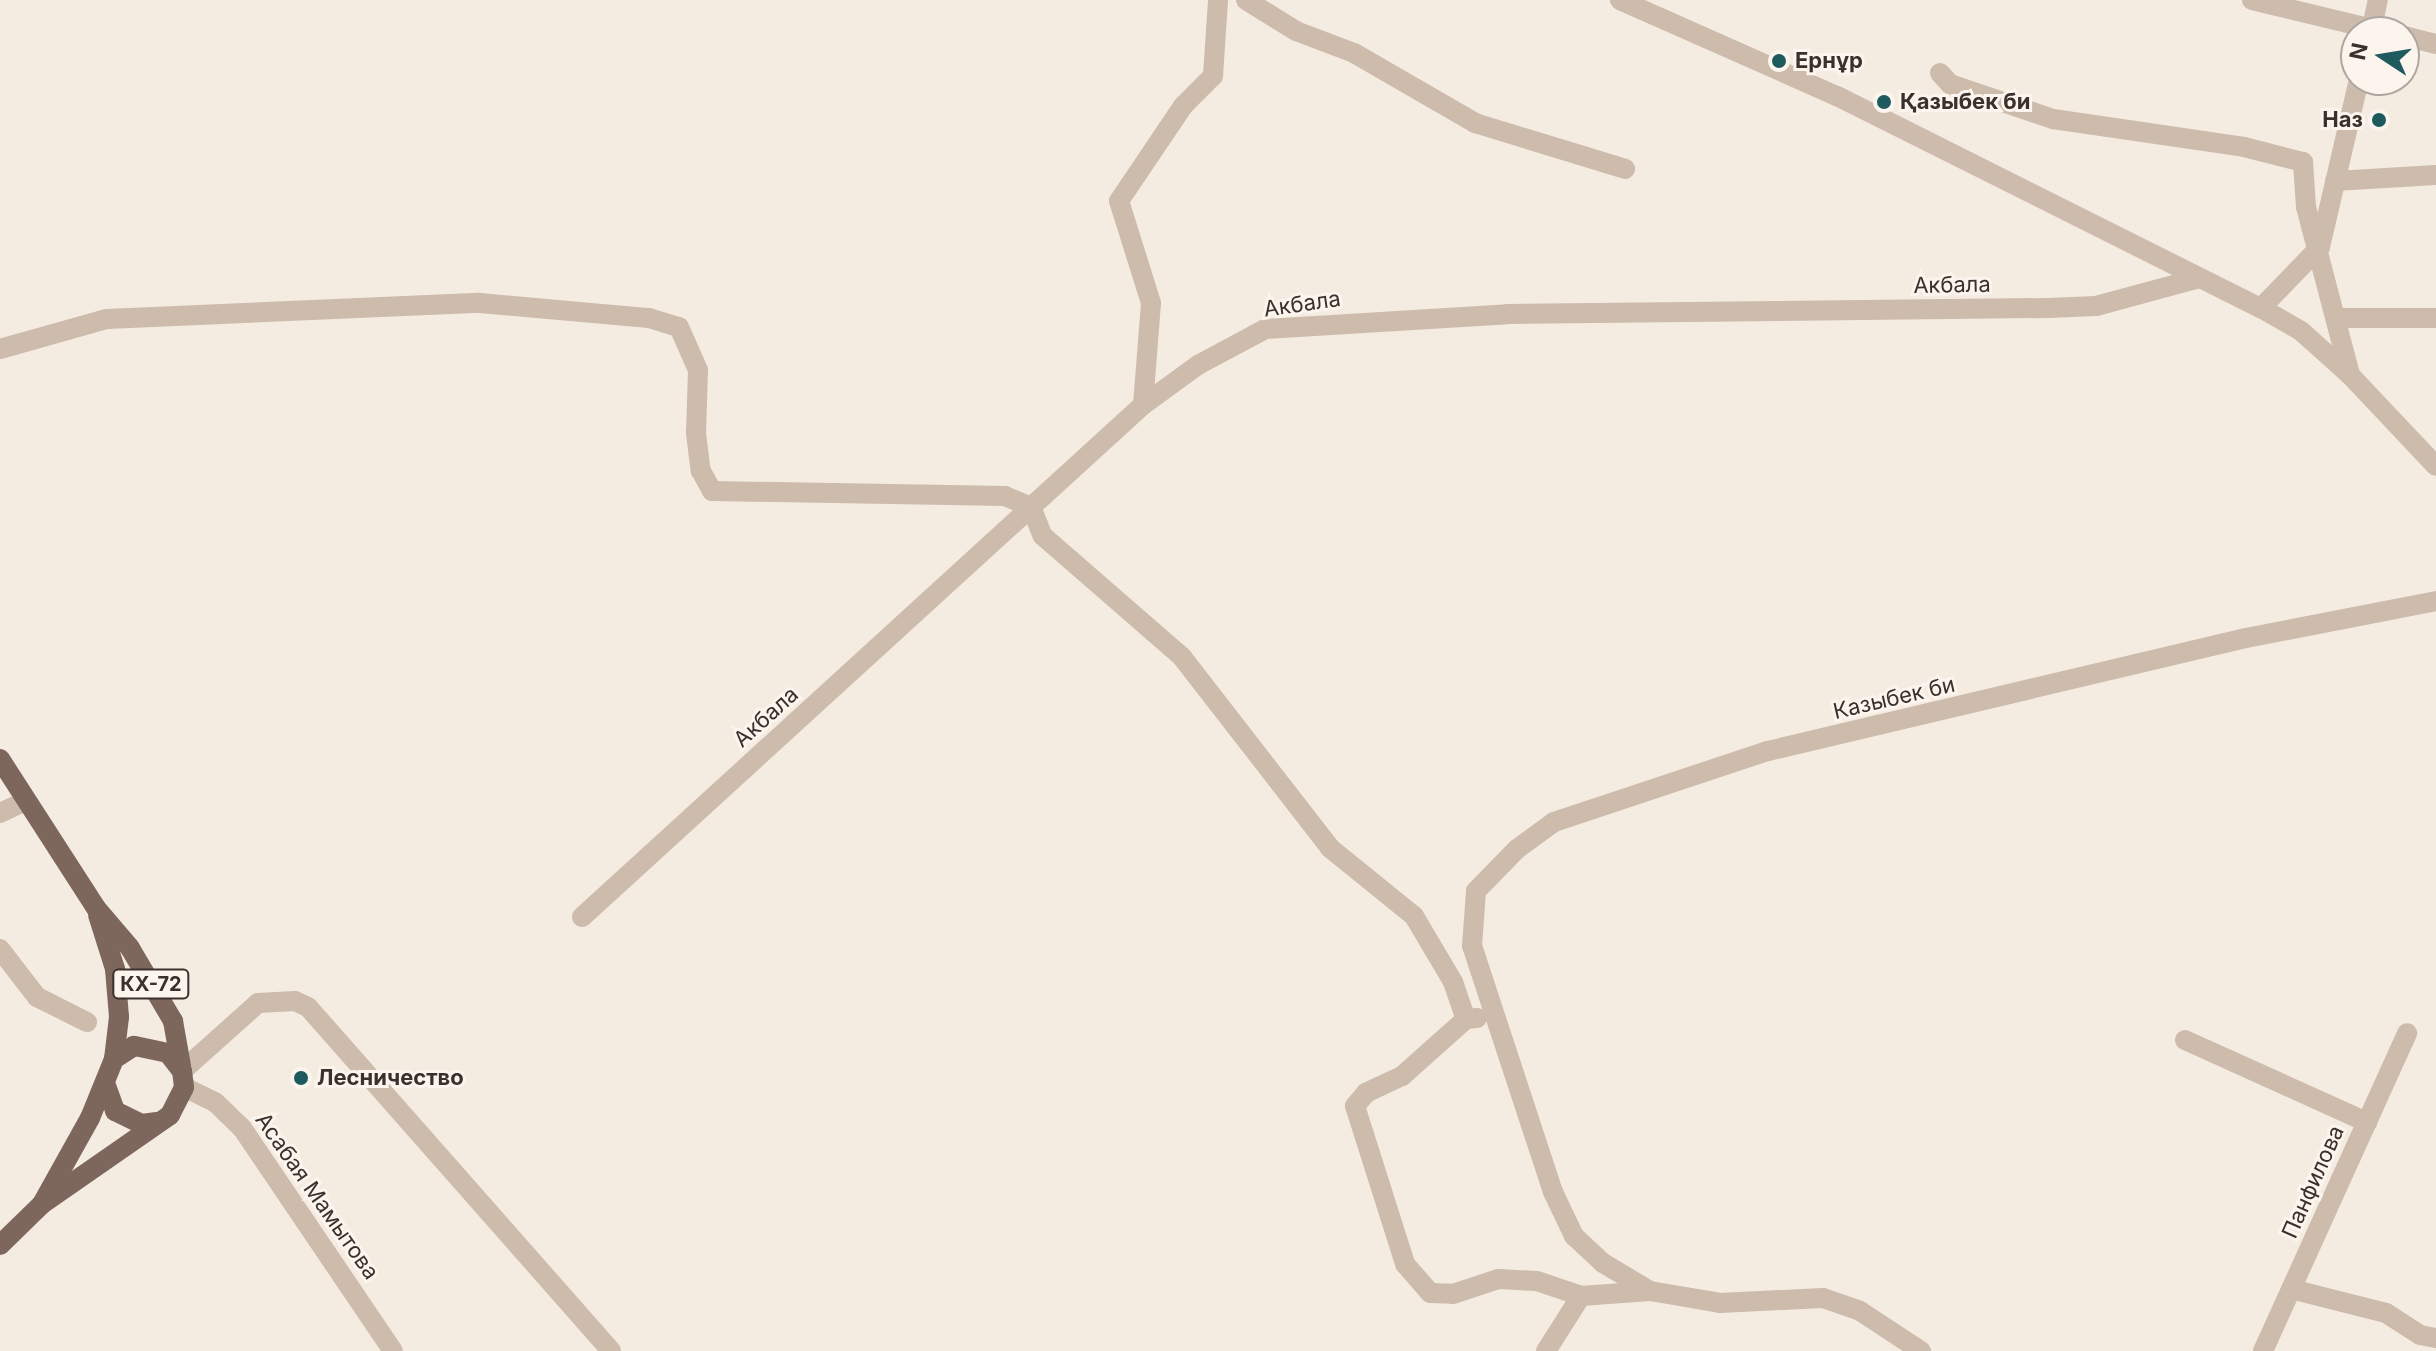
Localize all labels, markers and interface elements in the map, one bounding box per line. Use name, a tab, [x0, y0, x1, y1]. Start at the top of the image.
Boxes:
north arrow	[2340, 16, 2420, 96]
text: N	[2344, 41, 2373, 62]
place label: Ернұр	[1795, 48, 1863, 74]
marker: Ернұр	[1770, 52, 1788, 70]
place label: Қазыбек би	[1900, 89, 2030, 115]
marker: Қазыбек би	[1875, 93, 1893, 111]
place label: Наз	[2322, 107, 2363, 133]
marker: Наз	[2370, 111, 2388, 129]
street label: Акбала	[1913, 271, 1991, 299]
street label: Акбала	[1262, 286, 1342, 322]
street label: Казыбек би	[1831, 671, 1957, 725]
street label: Акбала	[728, 681, 804, 753]
road number: КХ-72	[111, 968, 191, 1000]
place label: Лесничество	[317, 1065, 464, 1091]
marker: Лесничество	[292, 1069, 310, 1087]
street label: Асабая Мамытова	[250, 1108, 384, 1284]
street label: Панфилова	[2276, 1122, 2350, 1242]

